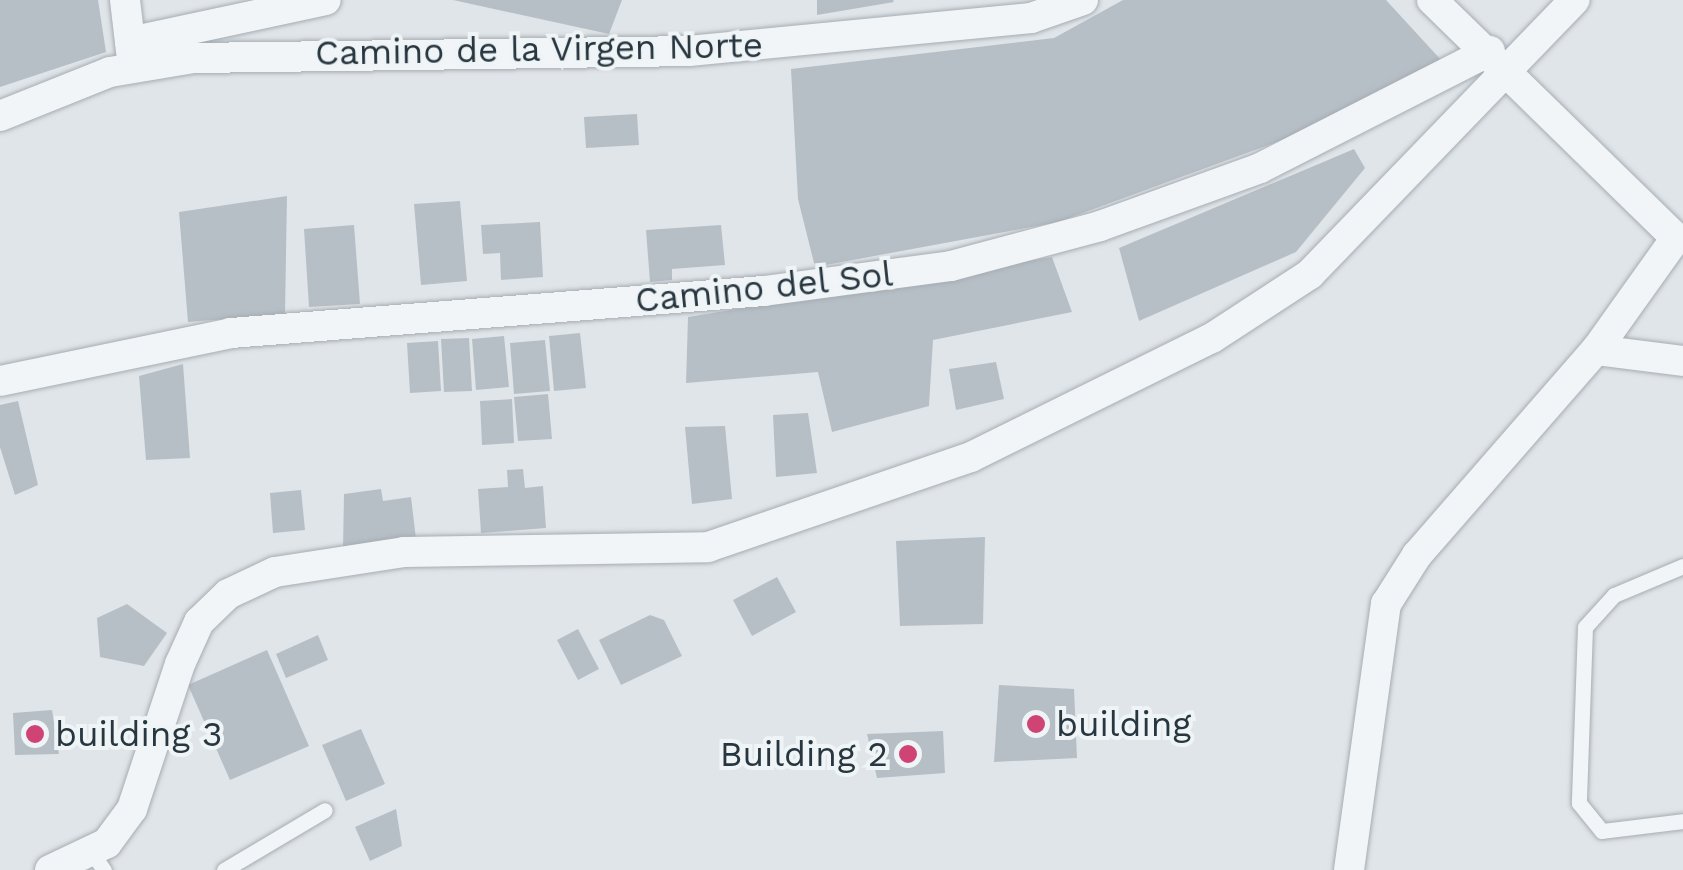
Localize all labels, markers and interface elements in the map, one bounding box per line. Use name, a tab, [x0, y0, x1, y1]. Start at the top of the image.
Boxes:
street label: Camino de la Virgen Norte	[314, 24, 764, 74]
street label: Camino del Sol	[633, 253, 895, 321]
place label: building	[1056, 703, 1191, 745]
place label: building 3	[55, 713, 222, 755]
marker: building	[1025, 713, 1047, 735]
marker: building 3	[24, 723, 46, 745]
place label: Building 2	[720, 733, 888, 775]
marker: Building 2	[897, 743, 919, 765]

